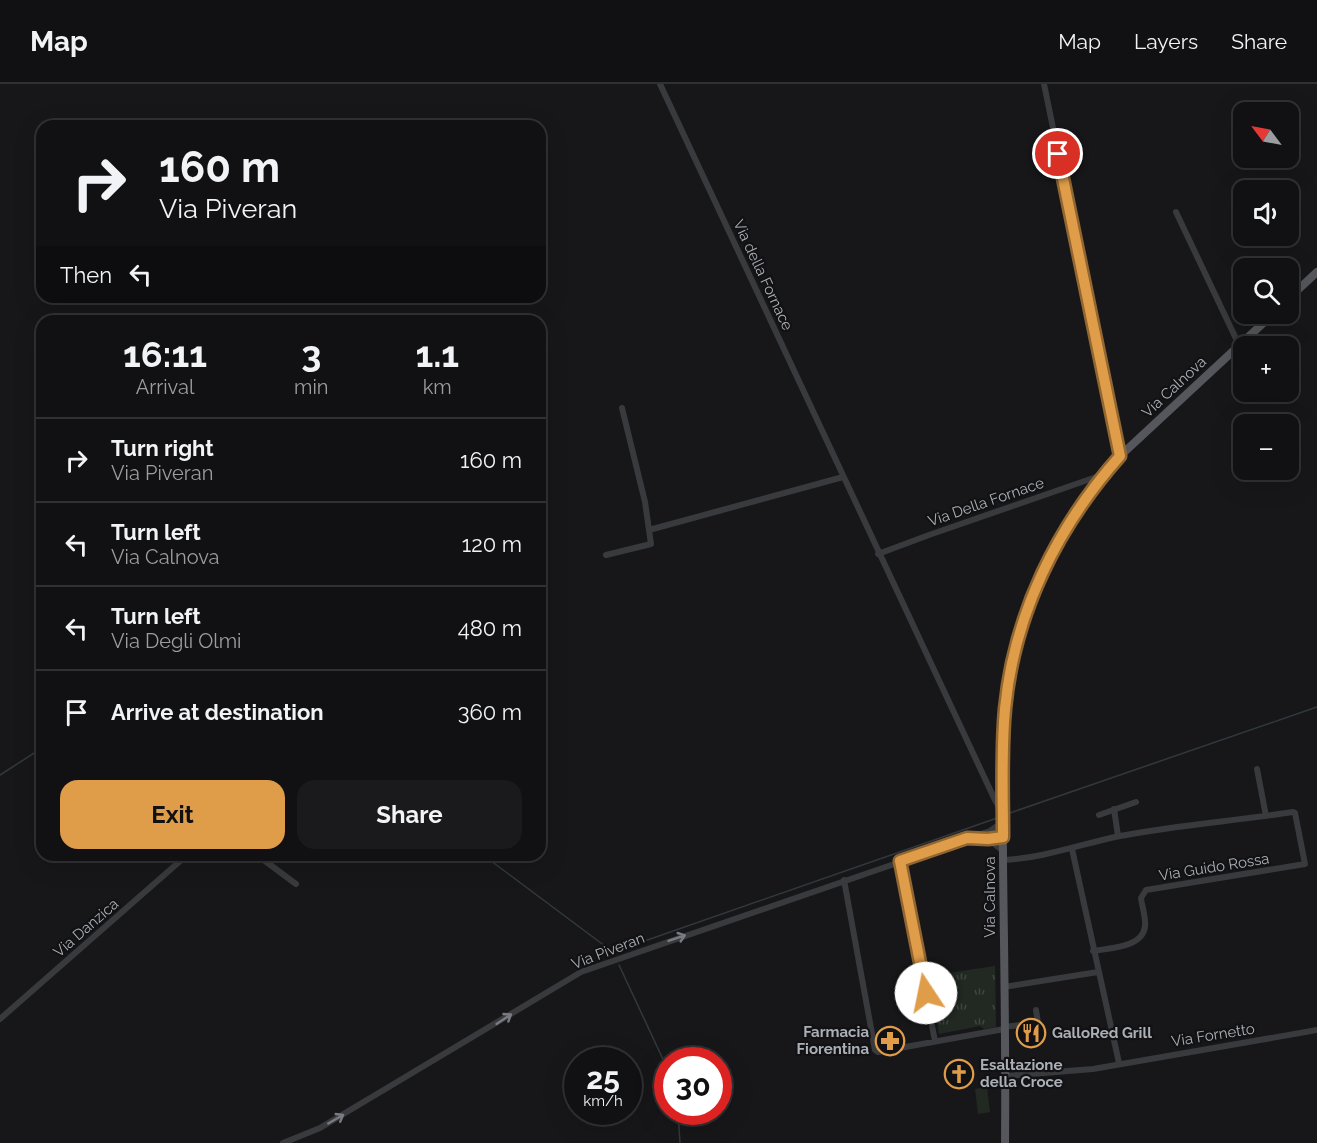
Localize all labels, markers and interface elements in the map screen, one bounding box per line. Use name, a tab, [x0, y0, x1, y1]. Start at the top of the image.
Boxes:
text: Map	[30, 25, 88, 58]
text: Map	[1058, 29, 1101, 54]
text: Layers	[1134, 29, 1198, 54]
text: Share	[1231, 29, 1287, 54]
north arrow	[1233, 102, 1299, 168]
map controls	[1233, 102, 1299, 480]
pin	[1032, 128, 1083, 179]
icon: arrive	[1041, 137, 1074, 170]
text: 160 m	[159, 143, 280, 192]
icon: right	[60, 144, 138, 222]
button: sound	[1233, 180, 1299, 246]
text: Via Piveran	[159, 193, 297, 224]
street label: Via della Fornace	[729, 217, 797, 333]
icon: left	[124, 258, 157, 291]
button: search	[1233, 258, 1299, 324]
text: Then	[60, 262, 112, 288]
text: 16:11	[123, 333, 207, 375]
text: 3	[301, 333, 321, 375]
text: 1.1	[415, 333, 459, 375]
button: +	[1233, 336, 1299, 402]
street label: Via Calnova	[1138, 353, 1210, 421]
text: Arrival	[136, 375, 194, 399]
text: min	[294, 375, 328, 399]
text: km	[423, 375, 452, 399]
button: −	[1233, 414, 1299, 480]
text: Turn right	[111, 435, 214, 461]
icon: right	[60, 444, 93, 477]
text: 160 m	[460, 447, 522, 473]
text: Via Piveran	[111, 461, 213, 485]
street label: Via Della Fornace	[926, 474, 1047, 530]
text: Turn left	[111, 519, 201, 545]
icon: left	[60, 528, 93, 561]
text: 120 m	[462, 531, 522, 557]
text: Via Calnova	[111, 545, 220, 569]
text: Turn left	[111, 603, 201, 629]
icon: left	[60, 612, 93, 645]
text: 480 m	[458, 615, 522, 641]
text: Via Degli Olmi	[111, 629, 241, 653]
icon: arrive	[60, 696, 93, 729]
text: Arrive at destination	[111, 699, 324, 725]
text: 360 m	[458, 699, 522, 725]
button: Exit	[60, 780, 285, 849]
button: Share	[297, 780, 522, 849]
street label: Via Guido Rossa	[1157, 849, 1271, 885]
street label: Via Calnova	[981, 856, 999, 938]
street label: Via Danzica	[50, 895, 122, 961]
street label: Via Piveran	[569, 929, 647, 973]
one-way arrow	[667, 932, 686, 943]
position arrow	[894, 961, 958, 1025]
one-way arrow	[495, 1012, 512, 1025]
restaurant icon: GalloRed Grill	[1015, 1017, 1047, 1049]
street label: Via Fornetto	[1170, 1020, 1256, 1050]
place label: Farmacia Fiorentina	[797, 1023, 869, 1058]
place label: GalloRed Grill	[1052, 1024, 1152, 1042]
pharmacy icon: Farmacia Fiorentina	[874, 1025, 906, 1057]
speed limit sign: 30	[654, 1047, 732, 1125]
place label: Esaltazione della Croce	[980, 1056, 1063, 1091]
church icon: Esaltazione della Croce	[943, 1058, 975, 1090]
text: 25	[586, 1061, 620, 1096]
text: km/h	[583, 1092, 623, 1110]
one-way arrow	[327, 1113, 344, 1125]

